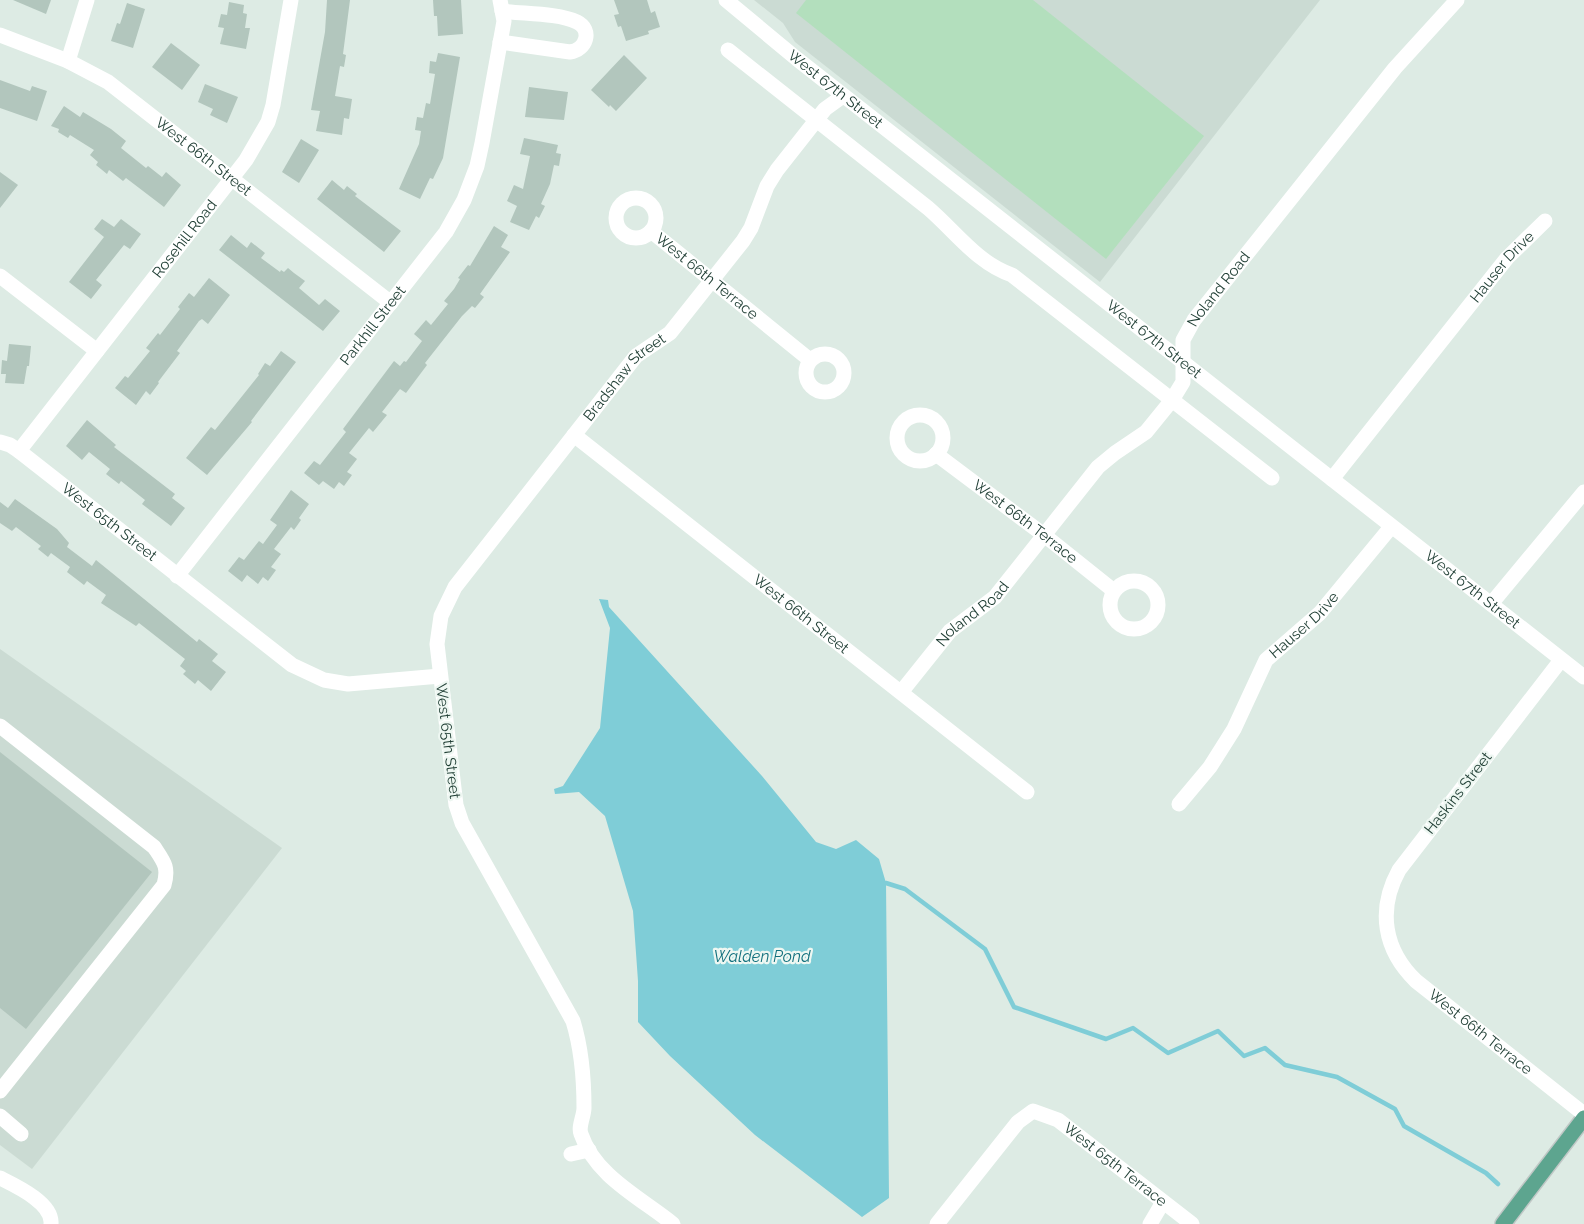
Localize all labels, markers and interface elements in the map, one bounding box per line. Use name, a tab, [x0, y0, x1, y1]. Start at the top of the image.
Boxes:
street label: West 67th Street	[784, 46, 886, 132]
street label: West 66th Street	[152, 113, 255, 200]
street label: Rosehill Road	[148, 196, 221, 282]
street label: Hauser Drive	[1466, 227, 1538, 306]
street label: West 66th Terrace	[652, 229, 762, 323]
street label: Noland Road	[1183, 248, 1254, 330]
street label: Parkhill Street	[336, 282, 410, 369]
street label: West 67th Street	[1103, 296, 1205, 382]
street label: Bradshaw Street	[579, 330, 669, 425]
street label: West 66th Terrace	[969, 476, 1081, 567]
street label: West 65th Street	[58, 479, 161, 565]
street label: West 67th Street	[1421, 546, 1524, 632]
street label: West 66th Street	[749, 571, 852, 657]
street label: Noland Road	[932, 578, 1013, 650]
street label: Hauser Drive	[1266, 588, 1343, 662]
street label: West 65th Street	[432, 682, 464, 800]
street label: Haskins Street	[1420, 748, 1496, 838]
water label: Walden Pond	[713, 947, 811, 966]
street label: West 66th Terrace	[1425, 986, 1536, 1079]
street label: West 65th Terrace	[1060, 1119, 1171, 1210]

